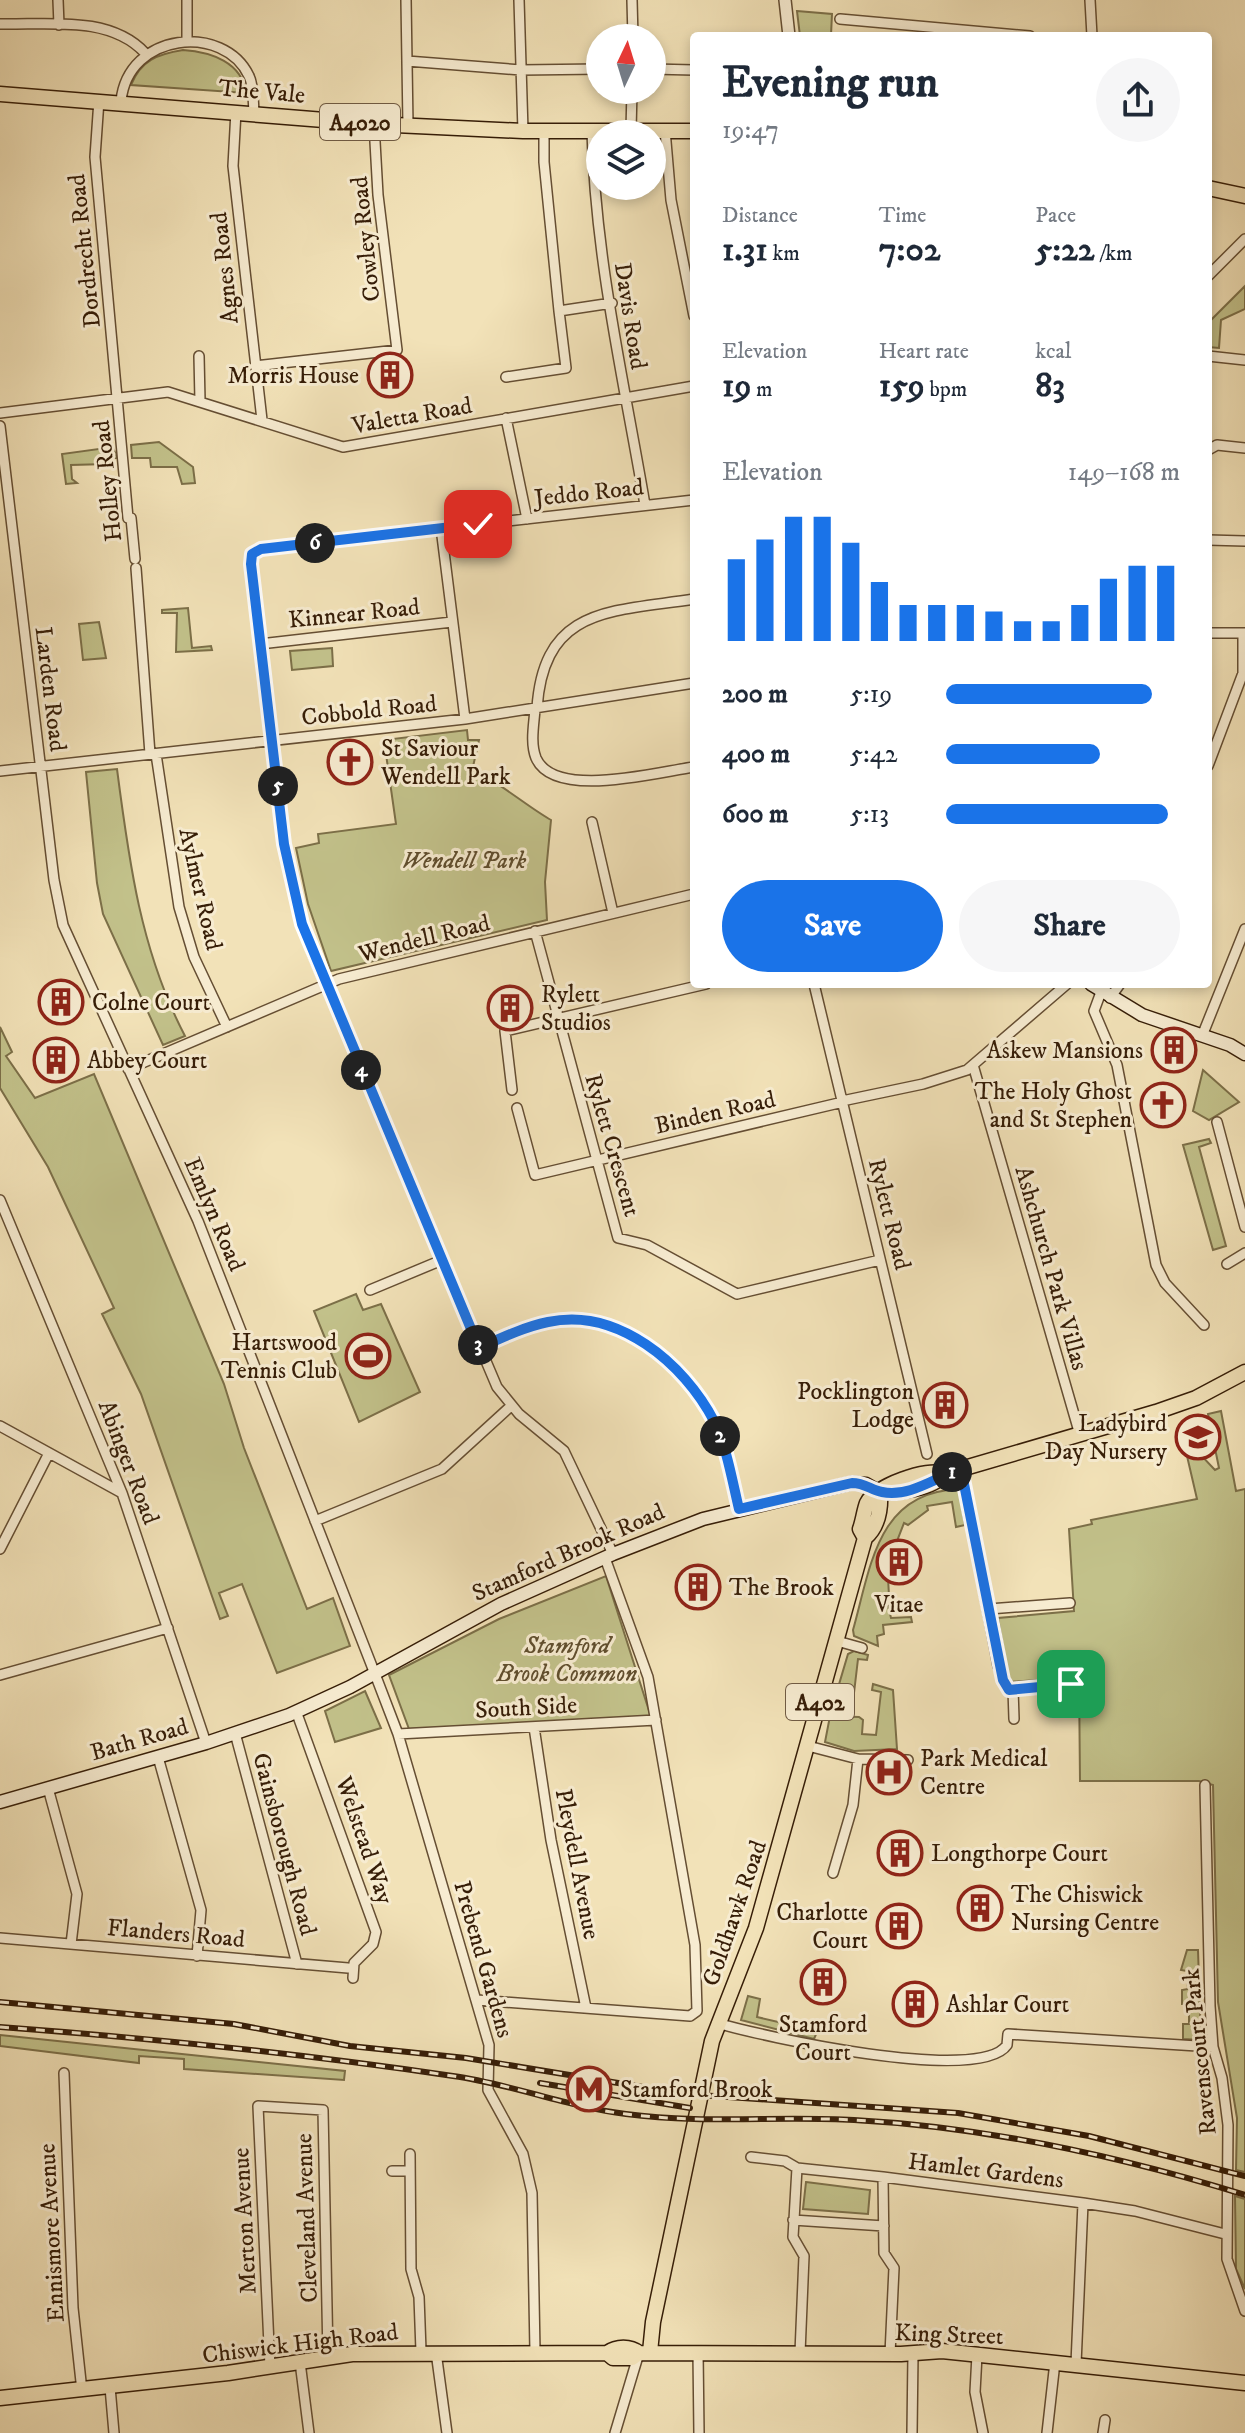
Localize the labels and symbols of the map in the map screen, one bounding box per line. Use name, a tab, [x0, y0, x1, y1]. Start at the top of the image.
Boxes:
north arrow	[586, 24, 666, 104]
street label: The Vale	[217, 73, 306, 111]
road number: A4020	[320, 104, 400, 140]
street label: Dordrecht Road	[62, 172, 108, 329]
street label: Cowley Road	[344, 175, 387, 303]
street label: Agnes Road	[204, 211, 246, 325]
street label: Davis Road	[607, 261, 653, 372]
building icon: Morris House	[366, 351, 414, 399]
place label: Morris House	[228, 361, 359, 391]
street label: Valetta Road	[349, 391, 475, 441]
street label: Holley Road	[87, 419, 129, 543]
street label: Jeddo Road	[531, 472, 645, 514]
pin	[444, 490, 512, 558]
pin: 6	[295, 523, 335, 563]
street label: Kinnear Road	[287, 592, 421, 636]
street label: Larden Road	[27, 625, 73, 753]
street label: Cobbold Road	[300, 689, 438, 733]
place label: St Saviour Wendell Park	[380, 734, 511, 792]
church icon: St Saviour Wendell Park	[326, 738, 374, 786]
pin: 5	[258, 766, 298, 806]
street label: Aylmer Road	[171, 825, 229, 953]
park label: Wendell Park	[402, 846, 526, 876]
street label: Wendell Road	[354, 908, 493, 970]
building icon: Colne Court	[37, 978, 85, 1026]
place label: Rylett Studios	[541, 980, 611, 1038]
building icon: Rylett Studios	[486, 984, 534, 1032]
place label: Colne Court	[92, 988, 210, 1018]
building icon: Askew Mansions	[1150, 1026, 1198, 1074]
building icon: Abbey Court	[32, 1036, 80, 1084]
place label: Askew Mansions	[987, 1036, 1143, 1066]
place label: Abbey Court	[87, 1046, 207, 1076]
pin: 4	[341, 1050, 381, 1090]
street label: Rylett Crescent	[577, 1070, 647, 1220]
place label: The Holy Ghost and St Stephen	[975, 1077, 1132, 1135]
church icon: The Holy Ghost and St Stephen	[1139, 1081, 1187, 1129]
street label: Binden Road	[652, 1085, 779, 1141]
street label: Emlyn Road	[177, 1153, 251, 1276]
street label: Rylett Road	[861, 1155, 917, 1273]
street label: Ashchurch Park Villas	[1008, 1163, 1095, 1374]
pin: 3	[458, 1325, 498, 1365]
place label: Hartswood Tennis Club	[221, 1328, 337, 1386]
sports icon: Hartswood Tennis Club	[344, 1332, 392, 1380]
place label: Pocklington Lodge	[797, 1377, 914, 1435]
building icon: Pocklington Lodge	[921, 1381, 969, 1429]
street label: Abinger Road	[91, 1396, 165, 1529]
place label: Ladybird Day Nursery	[1045, 1409, 1168, 1467]
school or university icon: Ladybird Day Nursery	[1174, 1413, 1222, 1461]
pin: 2	[700, 1416, 740, 1456]
pin: 1	[932, 1452, 972, 1492]
street label: Stamford Brook Road	[467, 1497, 669, 1609]
building icon: Vitae	[875, 1538, 923, 1586]
building icon: The Brook	[674, 1563, 722, 1611]
place label: The Brook	[729, 1573, 834, 1603]
place label: Vitae	[874, 1590, 924, 1620]
park label: Stamford Brook Common	[496, 1631, 637, 1689]
pin	[1037, 1650, 1105, 1718]
road number: A402	[786, 1684, 854, 1720]
street label: South Side	[474, 1690, 578, 1726]
street label: Bath Road	[87, 1712, 192, 1768]
place label: Park Medical Centre	[920, 1744, 1048, 1802]
hospital icon: Park Medical Centre	[865, 1748, 913, 1796]
street label: Gainsborough Road	[245, 1750, 323, 1939]
street label: Welstead Way	[328, 1772, 400, 1909]
street label: Pleydell Avenue	[548, 1786, 606, 1942]
building icon: Longthorpe Court	[876, 1829, 924, 1877]
street label: Goldhawk Road	[696, 1837, 774, 1990]
place label: Longthorpe Court	[931, 1839, 1108, 1869]
street label: Prebend Gardens	[446, 1877, 520, 2041]
place label: The Chiswick Nursing Centre	[1011, 1880, 1159, 1938]
building icon: The Chiswick Nursing Centre	[956, 1884, 1004, 1932]
place label: Charlotte Court	[776, 1898, 868, 1956]
building icon: Charlotte Court	[875, 1902, 923, 1950]
street label: Flanders Road	[106, 1913, 246, 1955]
building icon: Stamford Court	[799, 1958, 847, 2006]
street label: Ravenscourt Park	[1176, 1967, 1224, 2137]
building icon: Ashlar Court	[891, 1980, 939, 2028]
place label: Ashlar Court	[946, 1990, 1070, 2020]
place label: Stamford Court	[779, 2010, 867, 2068]
metro station icon: Stamford Brook	[565, 2065, 613, 2113]
place label: Stamford Brook	[620, 2075, 773, 2105]
street label: Cleveland Avenue	[289, 2133, 325, 2303]
street label: Ennismore Avenue	[32, 2143, 72, 2323]
street label: Merton Avenue	[226, 2147, 264, 2295]
street label: Hamlet Gardens	[906, 2147, 1065, 2195]
street label: Chiswick High Road	[200, 2317, 400, 2371]
street label: King Street	[894, 2318, 1004, 2352]

